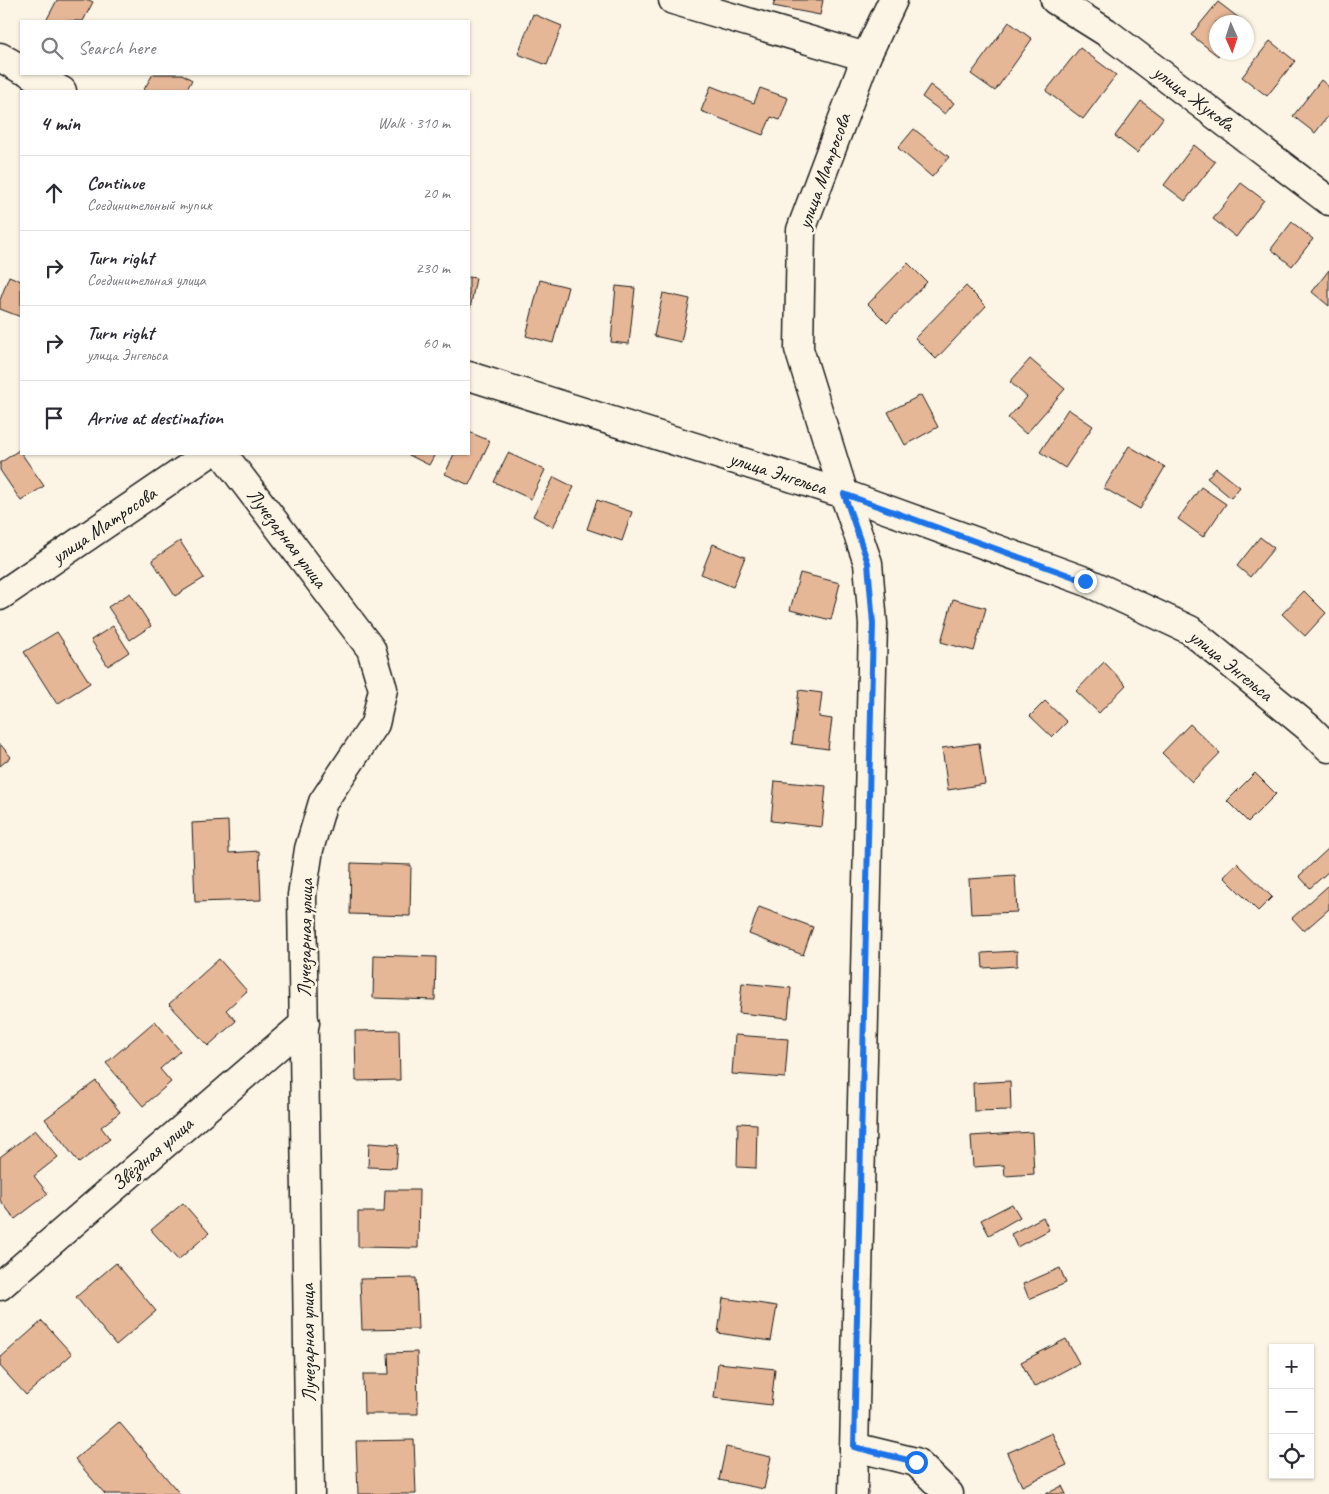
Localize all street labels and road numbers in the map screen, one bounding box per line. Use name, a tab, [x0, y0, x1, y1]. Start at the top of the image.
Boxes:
street label: улица Жукова	[1148, 59, 1241, 138]
street label: улица Матросова	[791, 109, 857, 233]
street label: улица Энгельса	[725, 445, 832, 501]
street label: улица Матросова	[46, 480, 162, 570]
street label: Лучезарная улица	[241, 483, 334, 594]
street label: улица Энгельса	[1183, 623, 1279, 708]
street label: Лучезарная улица	[291, 877, 319, 997]
street label: Звёздная улица	[106, 1110, 200, 1197]
street label: Лучезарная улица	[294, 1282, 322, 1402]

